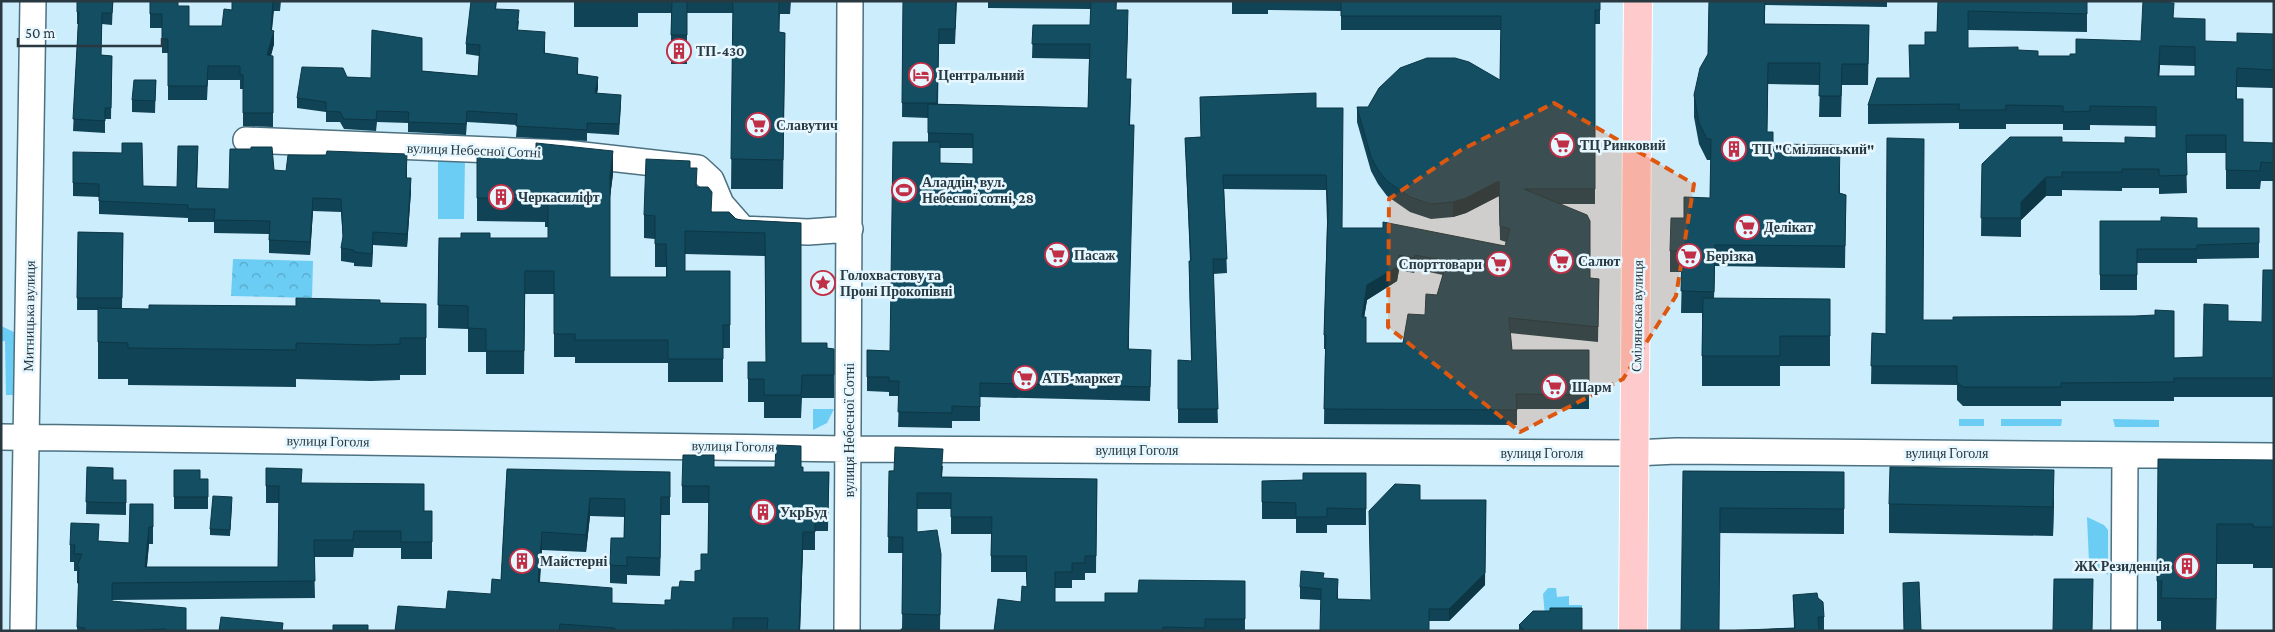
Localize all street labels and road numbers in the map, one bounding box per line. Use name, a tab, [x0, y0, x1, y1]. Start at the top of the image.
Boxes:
street label: вулиця Небесної Сотні	[407, 140, 541, 160]
street label: Смілянська вулиця	[1628, 259, 1646, 372]
street label: Митницька вулиця	[20, 260, 38, 372]
street label: вулиця Небесної Сотні	[841, 363, 857, 497]
street label: вулиця Гоголя	[286, 432, 370, 450]
street label: вулиця Гоголя	[691, 437, 775, 455]
street label: вулиця Гоголя	[1095, 442, 1179, 458]
street label: вулиця Гоголя	[1500, 445, 1584, 461]
street label: вулиця Гоголя	[1905, 445, 1989, 461]

